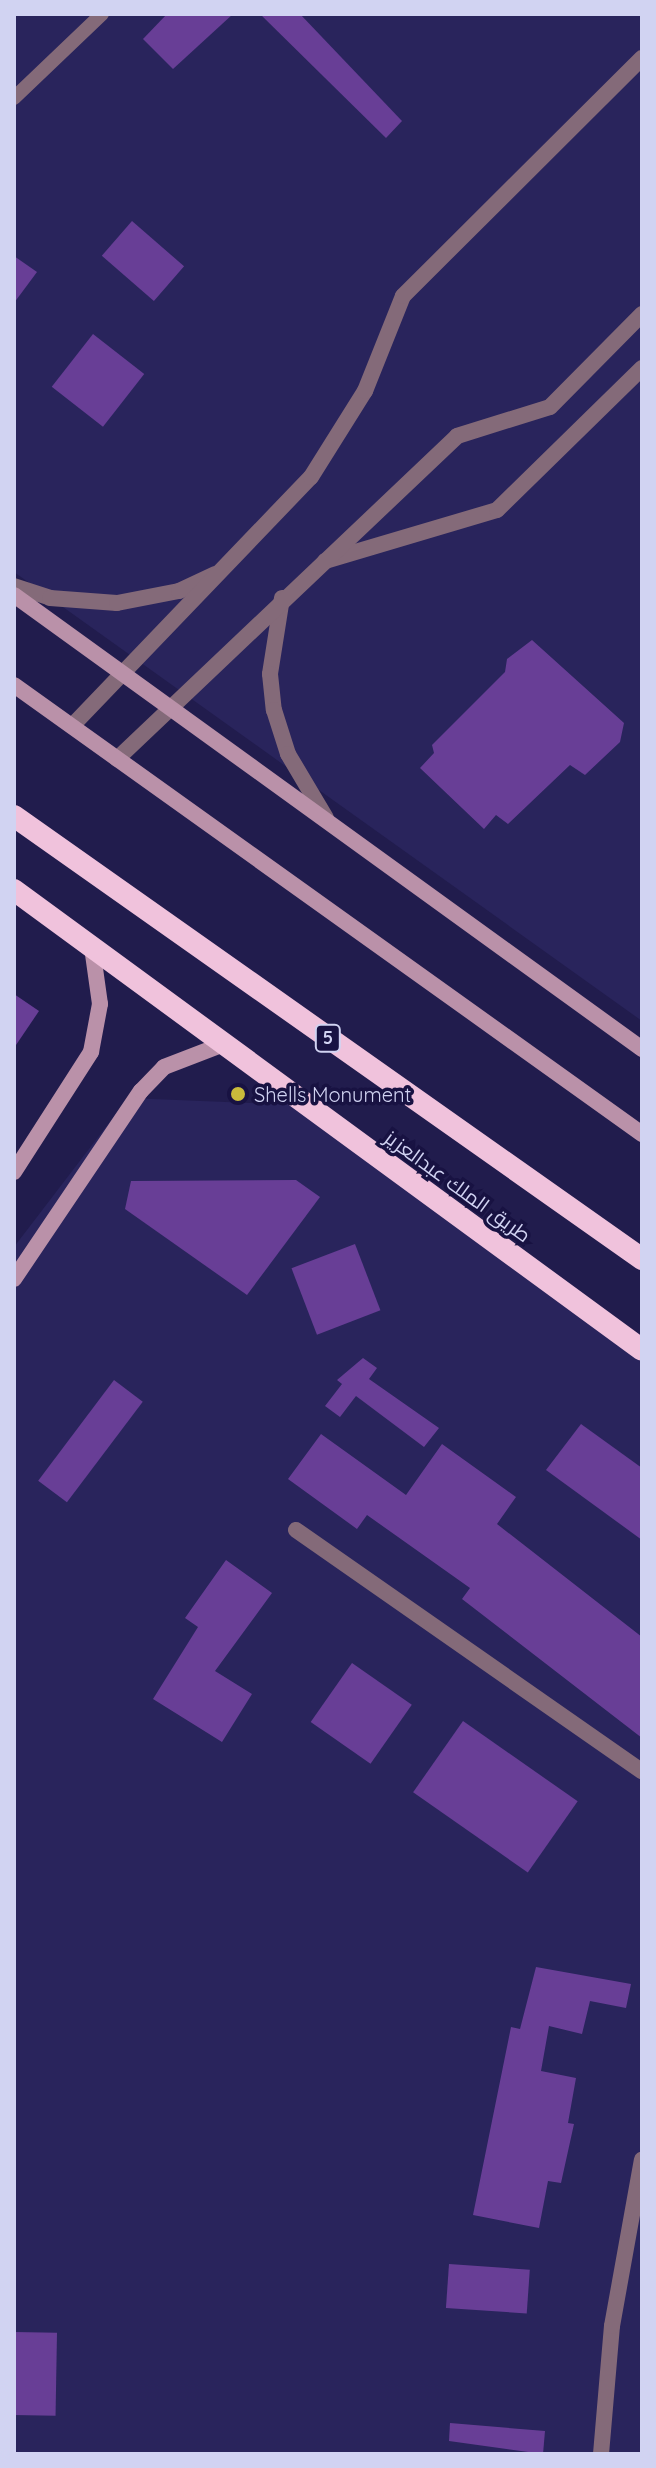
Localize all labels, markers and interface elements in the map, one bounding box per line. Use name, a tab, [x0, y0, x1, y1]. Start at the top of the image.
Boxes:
road number: 5	[314, 1024, 342, 1052]
place label: Shells Monument	[254, 1082, 411, 1106]
marker: Shells Monument	[229, 1085, 247, 1103]
street label: طريق الملك عبدالعزيز	[380, 1125, 536, 1247]

